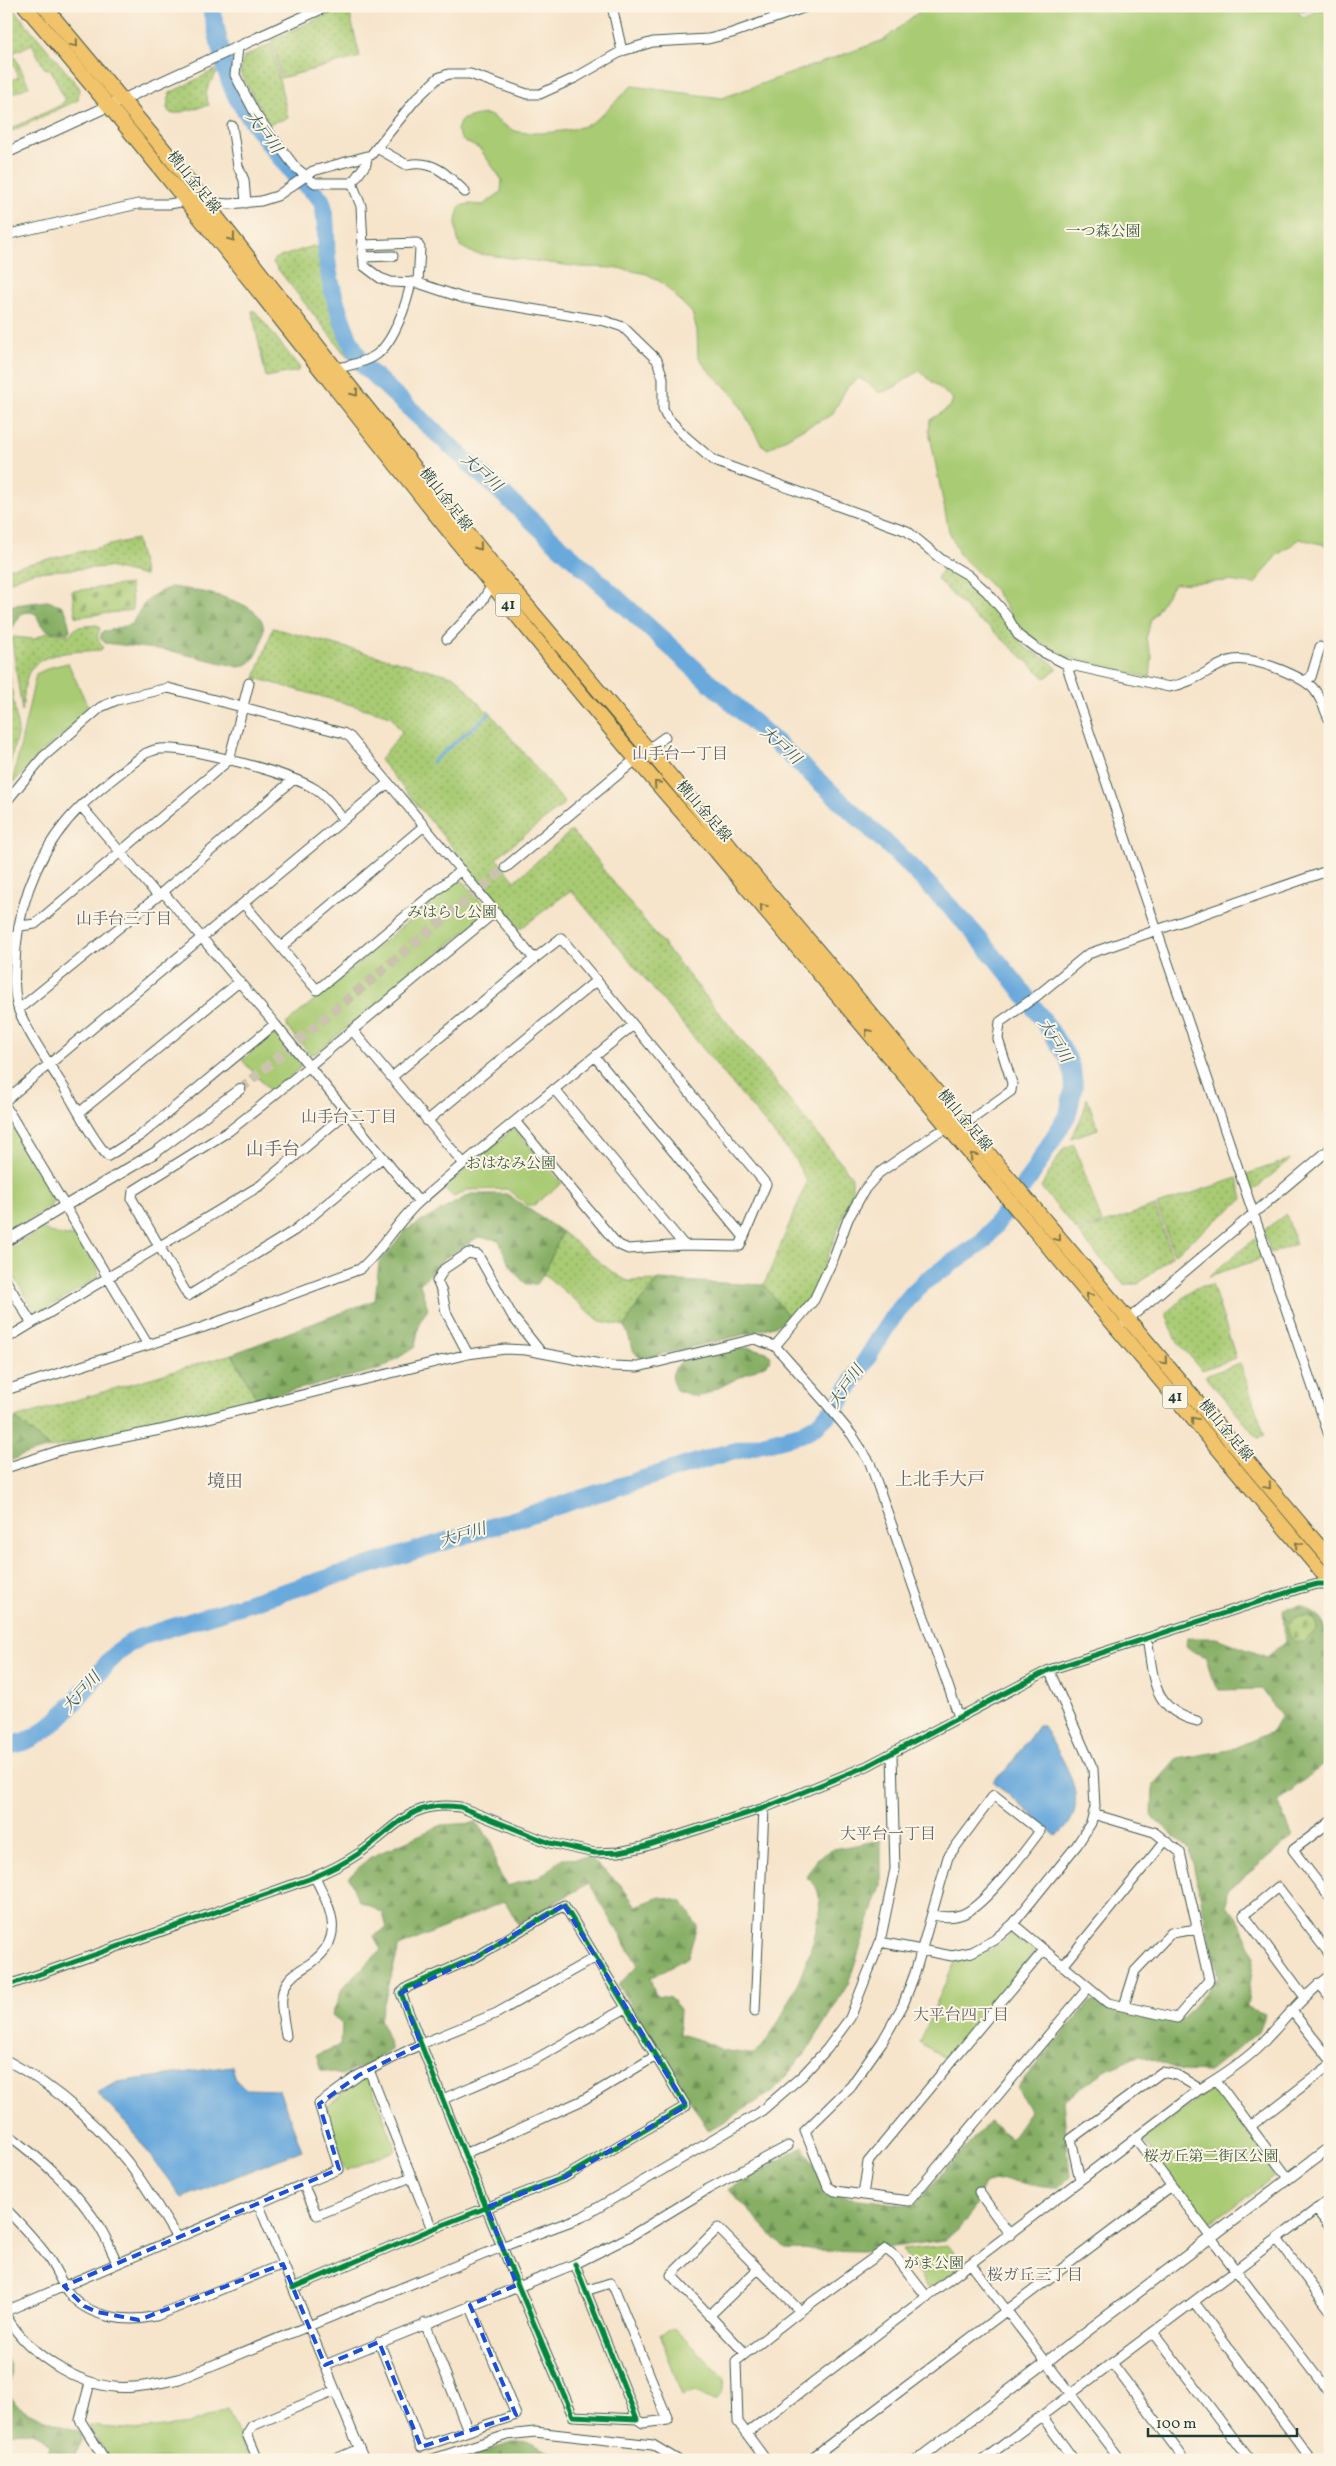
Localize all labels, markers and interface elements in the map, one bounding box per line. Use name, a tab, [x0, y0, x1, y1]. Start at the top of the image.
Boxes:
one-way arrow	[69, 38, 78, 47]
water label: 大戸川	[240, 107, 287, 160]
street label: 横山金足線	[161, 147, 225, 219]
park label: 一つ森公園	[1065, 222, 1141, 243]
one-way arrow	[227, 232, 235, 241]
one-way arrow	[349, 387, 357, 396]
water label: 大戸川	[456, 449, 508, 499]
street label: 横山金足線	[414, 464, 476, 536]
one-way arrow	[473, 541, 481, 550]
road number: 41	[496, 594, 520, 616]
water label: 大戸川	[755, 722, 807, 772]
district label: 山手台一丁目	[632, 744, 728, 766]
street label: 横山金足線	[670, 777, 736, 847]
one-way arrow	[654, 781, 663, 790]
park label: みはらし公園	[407, 903, 497, 924]
one-way arrow	[760, 904, 769, 913]
district label: 山手台三丁目	[76, 909, 172, 931]
water label: 大戸川	[1032, 1015, 1077, 1069]
one-way arrow	[864, 1028, 873, 1037]
street label: 横山金足線	[932, 1086, 996, 1156]
district label: 山手台二丁目	[301, 1107, 397, 1129]
district label: 山手台	[246, 1138, 300, 1163]
one-way arrow	[969, 1152, 978, 1161]
park label: おはなみ公園	[466, 1154, 556, 1175]
one-way arrow	[1053, 1232, 1062, 1241]
one-way arrow	[1087, 1293, 1095, 1302]
one-way arrow	[1158, 1356, 1167, 1365]
water label: 大戸川	[824, 1359, 871, 1413]
road number: 41	[1162, 1385, 1188, 1408]
street label: 横山金足線	[1193, 1396, 1257, 1466]
one-way arrow	[1192, 1417, 1200, 1426]
district label: 上北手大戸	[895, 1468, 985, 1493]
district label: 境田	[207, 1470, 243, 1495]
one-way arrow	[1263, 1480, 1272, 1489]
water label: 大戸川	[437, 1518, 491, 1554]
one-way arrow	[1296, 1542, 1304, 1551]
water label: 大戸川	[58, 1666, 108, 1718]
district label: 大平台一丁目	[840, 1824, 936, 1846]
district label: 大平台四丁目	[913, 2005, 1009, 2027]
park label: 桜ガ丘第二街区公園	[1143, 2147, 1279, 2168]
park label: がま公園	[904, 2254, 964, 2275]
district label: 桜ガ丘三丁目	[987, 2265, 1083, 2287]
scale bar	[1148, 2406, 1297, 2438]
text: 100 m	[1156, 2414, 1196, 2435]

